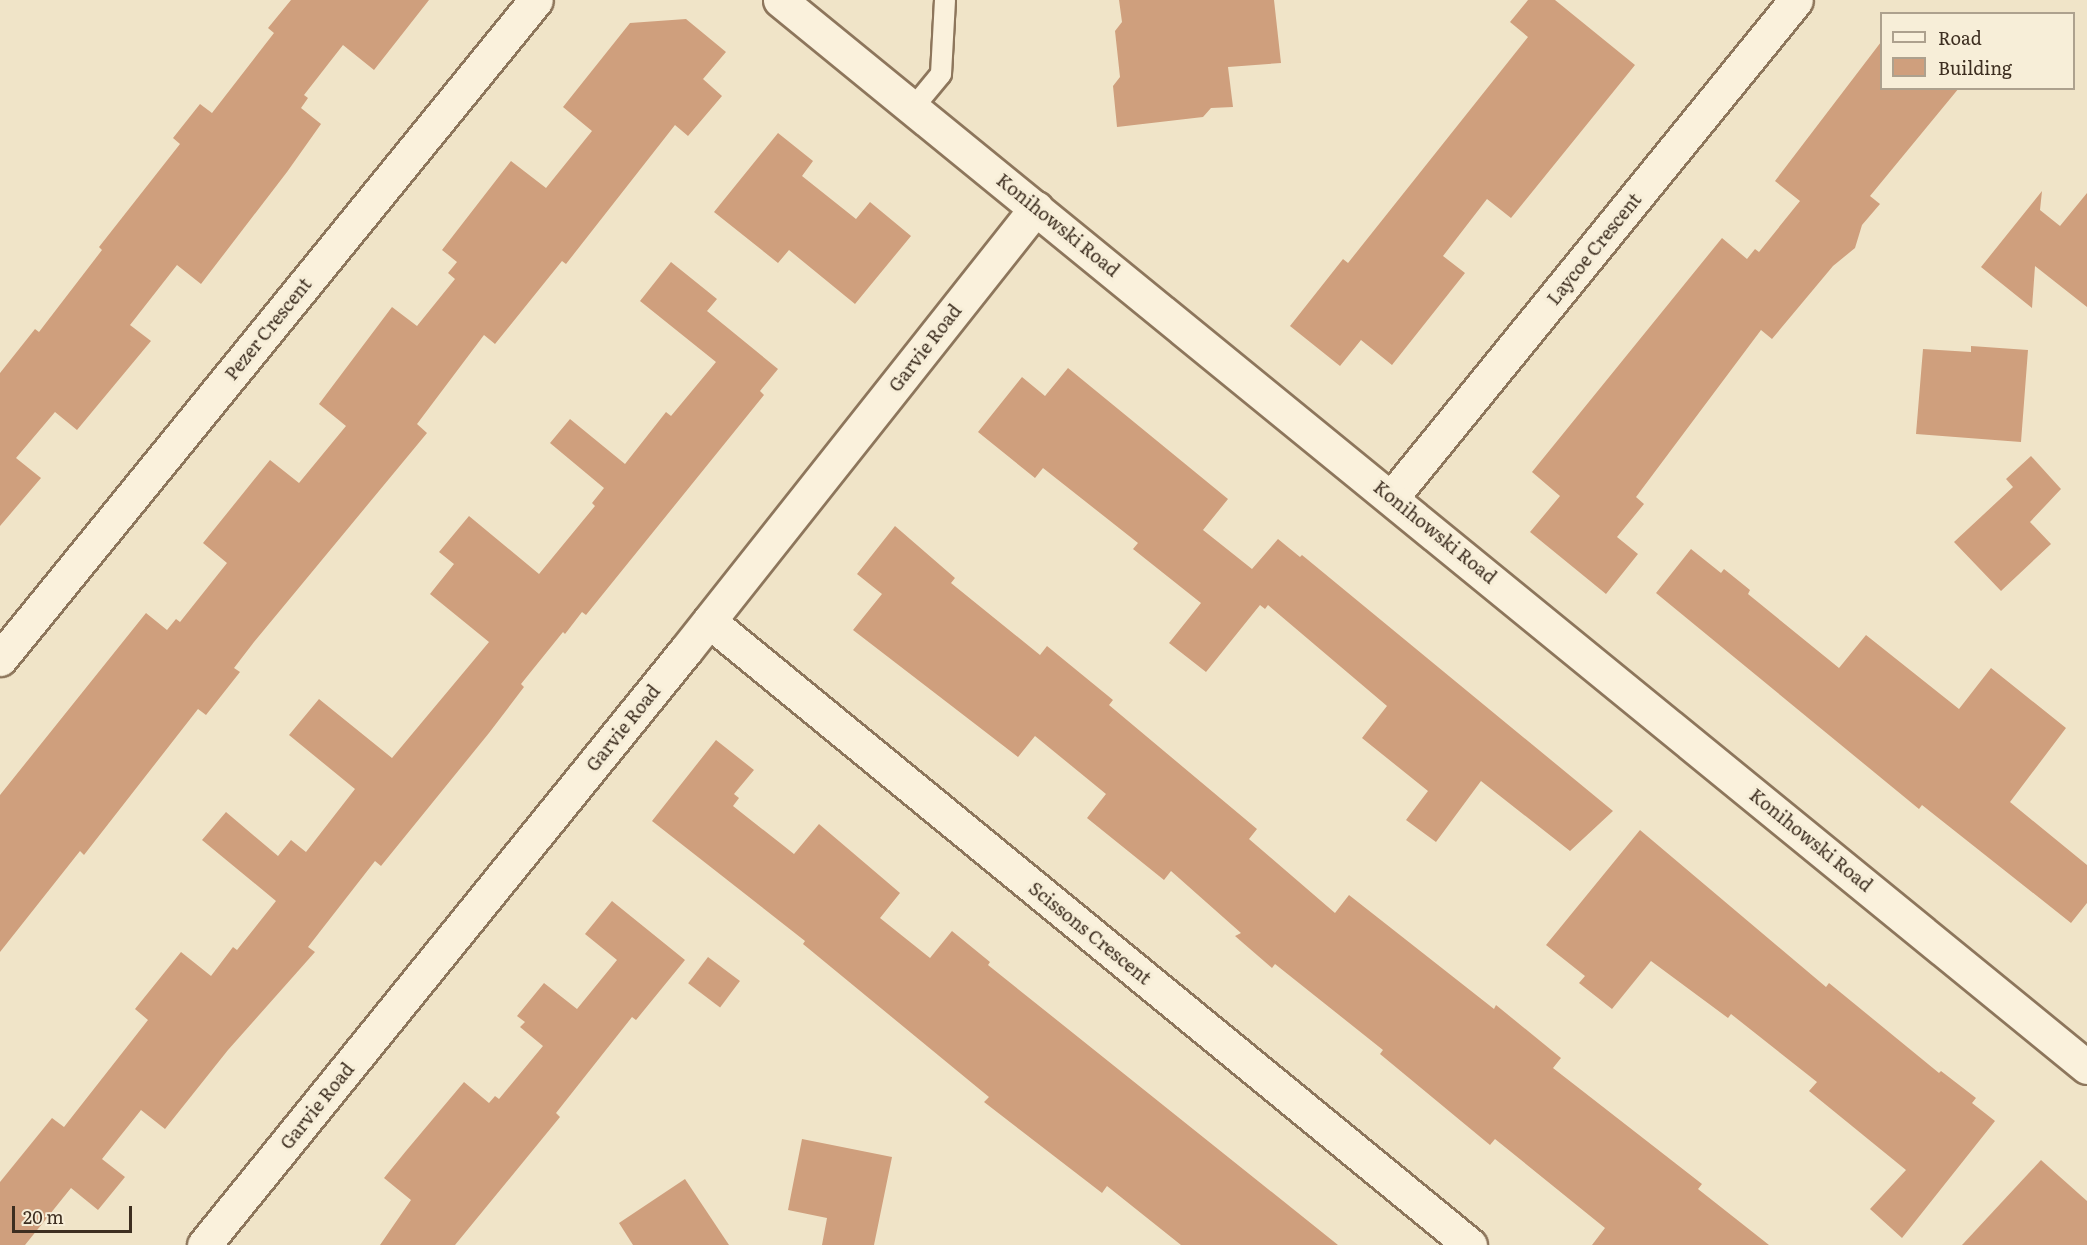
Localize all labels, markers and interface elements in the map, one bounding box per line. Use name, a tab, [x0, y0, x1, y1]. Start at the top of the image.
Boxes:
legend	[1880, 12, 2075, 90]
text: Road	[1938, 24, 1982, 51]
text: Building	[1938, 54, 2012, 81]
street label: Konihowski Road	[992, 169, 1124, 281]
street label: Laycoe Crescent	[1542, 189, 1646, 309]
street label: Pezer Crescent	[220, 274, 316, 384]
street label: Garvie Road	[884, 300, 966, 396]
street label: Konihowski Road	[1369, 476, 1501, 588]
street label: Garvie Road	[582, 680, 664, 776]
street label: Konihowski Road	[1745, 784, 1877, 896]
street label: Scissons Crescent	[1025, 877, 1155, 989]
street label: Garvie Road	[276, 1058, 358, 1154]
scale bar	[15, 1194, 135, 1232]
text: 20 m	[23, 1203, 64, 1230]

